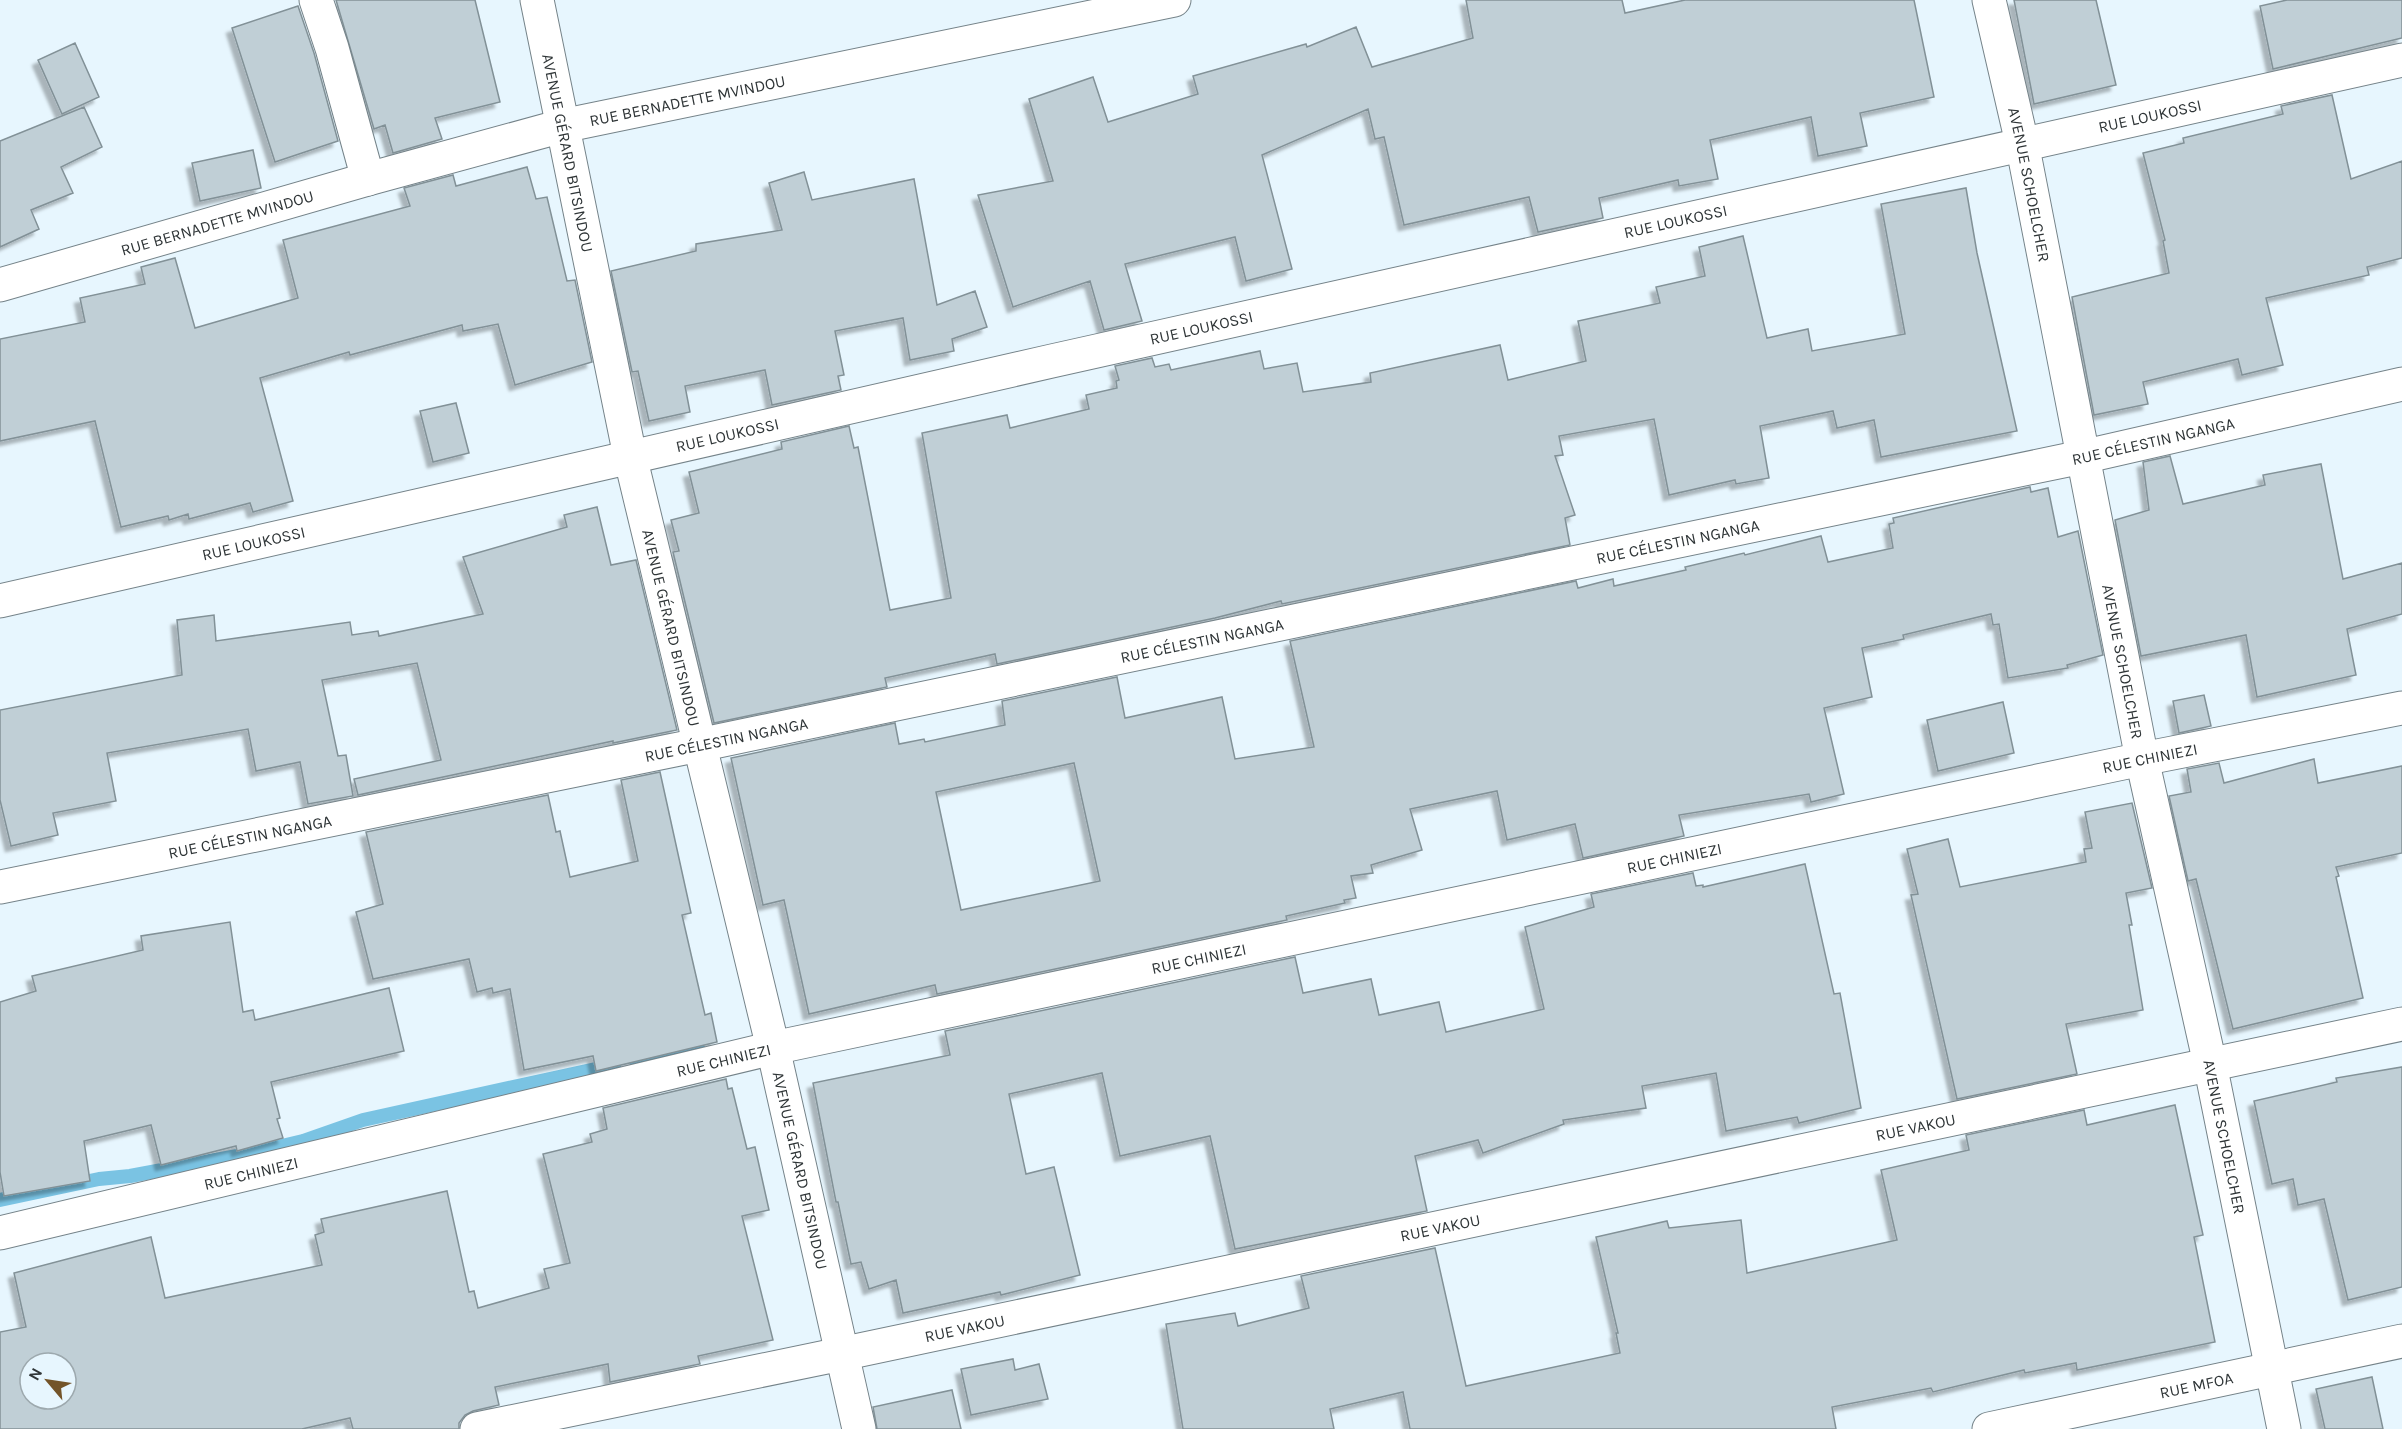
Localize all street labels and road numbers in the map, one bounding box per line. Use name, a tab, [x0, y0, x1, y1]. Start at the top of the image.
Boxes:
street label: AVENUE GÉRARD BITSINDOU	[538, 52, 597, 254]
street label: RUE BERNADETTE MVINDOU	[588, 71, 787, 130]
street label: RUE LOUKOSSI	[2097, 95, 2203, 137]
street label: AVENUE SCHOELCHER	[2004, 106, 2054, 264]
street label: RUE BERNADETTE MVINDOU	[119, 186, 316, 260]
street label: RUE LOUKOSSI	[1622, 201, 1729, 242]
street label: RUE LOUKOSSI	[1148, 307, 1255, 349]
street label: RUE CÉLESTIN NGANGA	[2070, 413, 2236, 469]
street label: RUE LOUKOSSI	[674, 414, 781, 456]
street label: RUE CÉLESTIN NGANGA	[1595, 515, 1761, 568]
street label: RUE LOUKOSSI	[200, 522, 307, 564]
street label: AVENUE GÉRARD BITSINDOU	[638, 527, 704, 728]
street label: AVENUE SCHOELCHER	[2098, 583, 2147, 741]
street label: RUE CÉLESTIN NGANGA	[1119, 615, 1285, 667]
street label: RUE CÉLESTIN NGANGA	[643, 714, 810, 766]
street label: RUE CHINIEZI	[2101, 739, 2199, 777]
street label: RUE CÉLESTIN NGANGA	[167, 811, 333, 863]
street label: RUE CHINIEZI	[1625, 839, 1724, 877]
street label: RUE CHINIEZI	[1150, 939, 1248, 978]
street label: RUE CHINIEZI	[675, 1040, 773, 1081]
street label: AVENUE SCHOELCHER	[2199, 1058, 2249, 1216]
street label: AVENUE GÉRARD BITSINDOU	[769, 1070, 832, 1271]
street label: RUE VAKOU	[1874, 1110, 1957, 1145]
street label: RUE CHINIEZI	[202, 1153, 300, 1194]
street label: RUE VAKOU	[1398, 1210, 1482, 1246]
street label: RUE VAKOU	[923, 1311, 1006, 1346]
street label: RUE MFOA	[2158, 1368, 2235, 1402]

